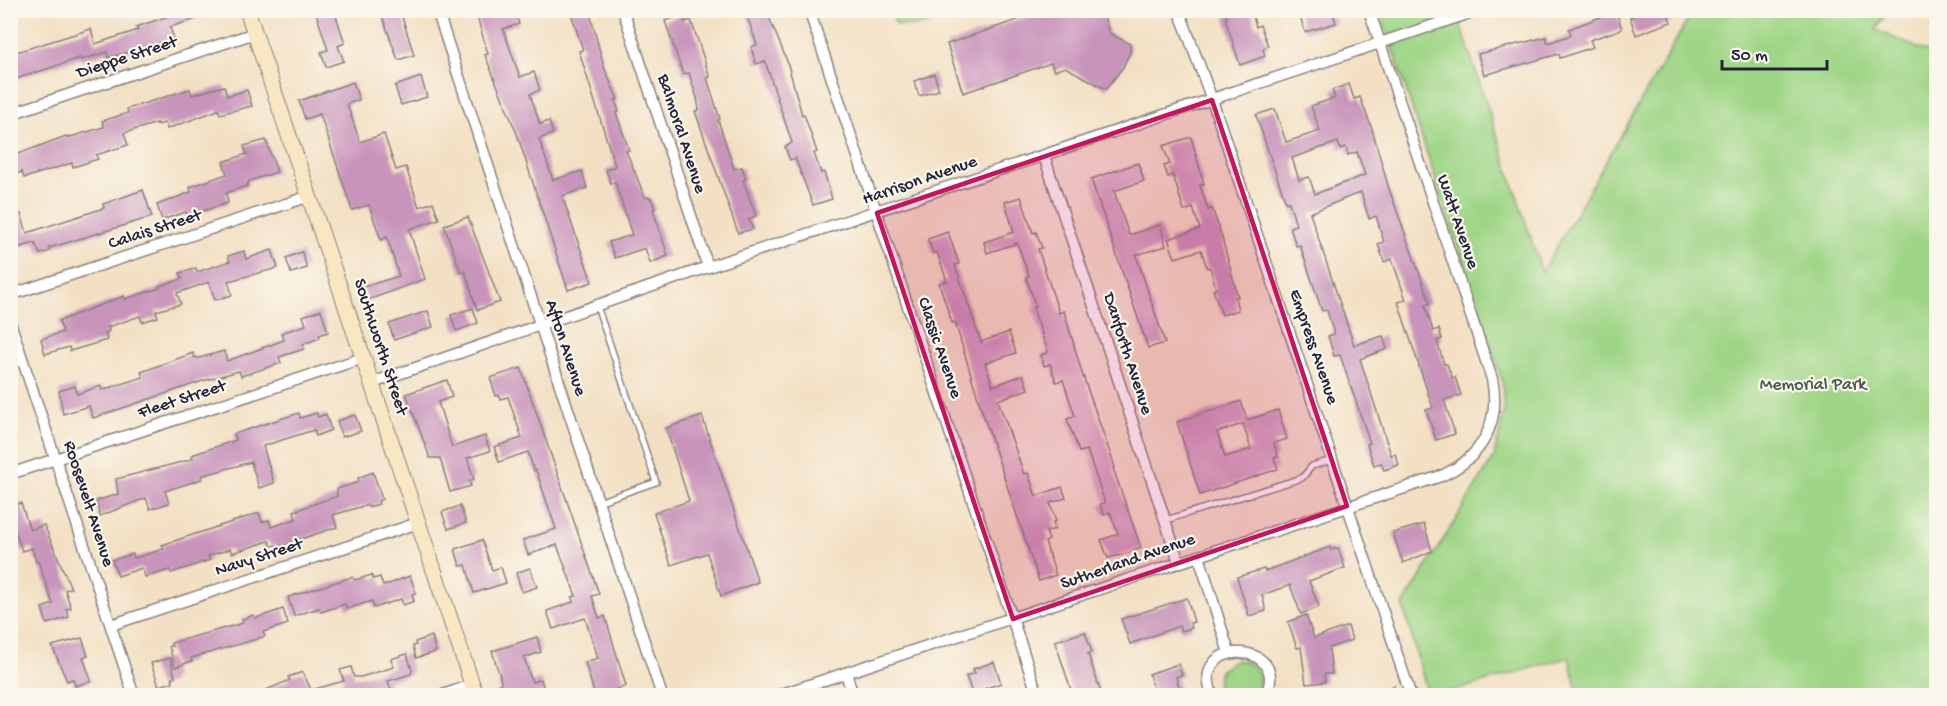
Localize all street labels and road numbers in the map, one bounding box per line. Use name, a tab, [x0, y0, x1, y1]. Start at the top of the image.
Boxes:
street label: Dieppe Street	[73, 31, 181, 84]
street label: Balmoral Avenue	[652, 71, 710, 197]
street label: Harrison Avenue	[860, 151, 981, 210]
street label: Watt Avenue	[1431, 172, 1483, 273]
street label: Calais Street	[106, 205, 206, 255]
street label: Southworth Street	[348, 276, 412, 419]
street label: Empress Avenue	[1284, 287, 1343, 408]
street label: Danforth Avenue	[1097, 289, 1157, 418]
street label: Classic Avenue	[912, 295, 966, 402]
street label: Afton Avenue	[540, 297, 591, 399]
street label: Fleet Street	[134, 375, 230, 424]
street label: Roosevelt Avenue	[58, 438, 118, 570]
street label: Sutherland Avenue	[1058, 529, 1199, 595]
street label: Navy Street	[213, 533, 307, 582]

